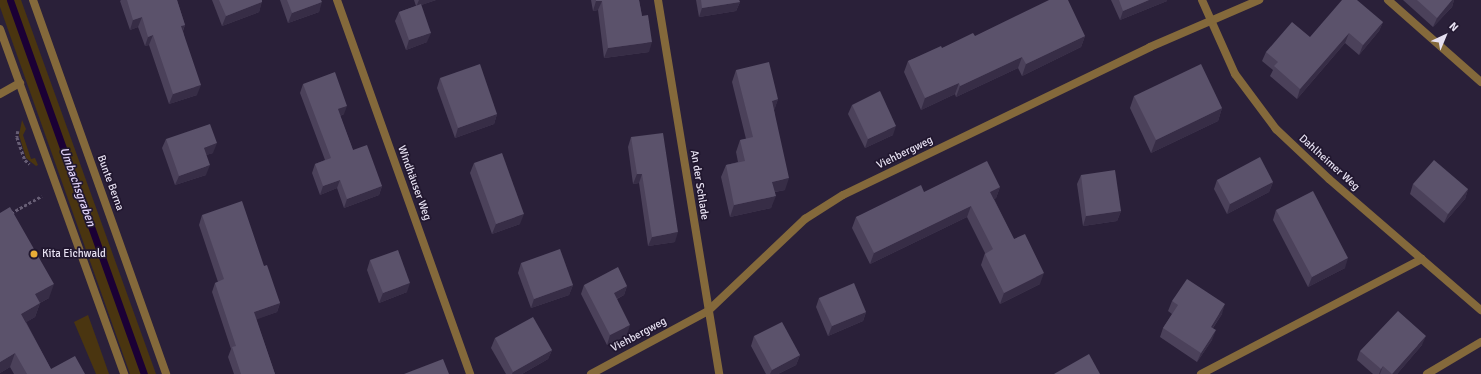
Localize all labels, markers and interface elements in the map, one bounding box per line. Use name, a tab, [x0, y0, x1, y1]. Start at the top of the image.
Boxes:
north arrow	[1425, 16, 1465, 56]
text: N	[1446, 20, 1461, 34]
street label: Dahlheimer Weg	[1296, 132, 1362, 194]
street label: Viehbergweg	[875, 134, 935, 172]
street label: Windhäuser Weg	[394, 144, 434, 222]
water label: Umbachsgraben	[56, 146, 98, 228]
street label: An der Schlade	[687, 149, 711, 221]
street label: Bunte Berna	[94, 153, 126, 213]
place label: Kita Eichwald	[42, 247, 106, 261]
marker: Kita Eichwald	[29, 249, 39, 259]
street label: Viehbergweg	[609, 315, 669, 355]

